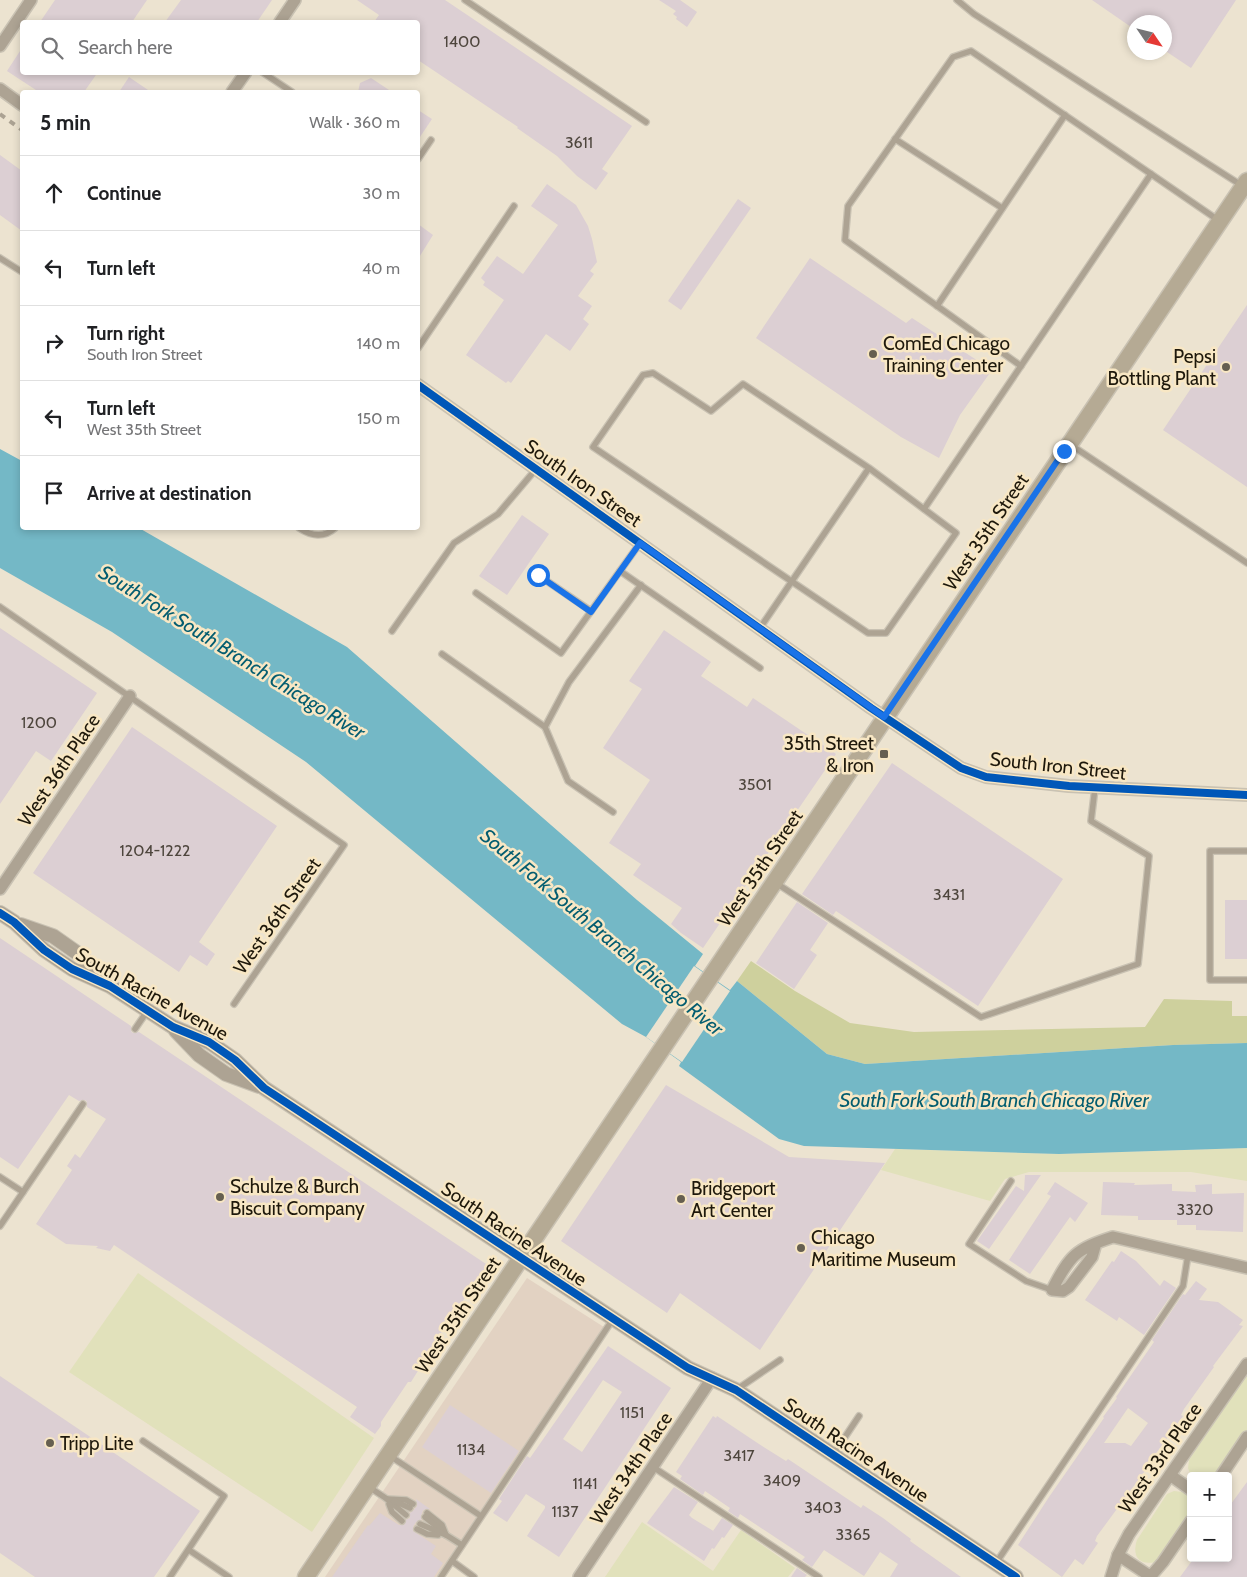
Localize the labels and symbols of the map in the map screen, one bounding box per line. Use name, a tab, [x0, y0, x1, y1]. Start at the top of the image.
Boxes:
north arrow	[1127, 15, 1172, 60]
house number: 1400	[444, 32, 480, 51]
house number: 3611	[565, 133, 593, 152]
place label: ComEd Chicago Training Center	[883, 332, 1010, 377]
place label: Pepsi Bottling Plant	[1107, 345, 1217, 390]
marker: ComEd Chicago Training Center	[867, 348, 879, 360]
marker: Pepsi Bottling Plant	[1220, 361, 1232, 373]
street label: South Iron Street	[520, 434, 646, 532]
route end	[1053, 440, 1076, 463]
street label: West 35th Street	[938, 469, 1034, 595]
water label: South Fork South Branch Chicago River	[95, 560, 370, 745]
route start	[527, 564, 550, 587]
street label: West 36th Place	[13, 709, 105, 830]
house number: 1200	[21, 713, 57, 732]
place label: 35th Street & Iron	[784, 732, 875, 777]
street label: South Iron Street	[989, 747, 1128, 785]
marker: 35th Street & Iron	[878, 748, 890, 760]
house number: 3501	[738, 775, 772, 794]
street label: West 35th Street	[712, 805, 808, 931]
water label: South Fork South Branch Chicago River	[476, 823, 729, 1041]
house number: 1204-1222	[120, 841, 190, 860]
street label: West 36th Street	[228, 853, 326, 978]
house number: 3431	[933, 885, 965, 904]
street label: South Racine Avenue	[72, 943, 232, 1046]
water label: South Fork South Branch Chicago River	[839, 1088, 1149, 1112]
place label: Schulze & Burch Biscuit Company	[230, 1175, 365, 1220]
street label: South Racine Avenue	[437, 1177, 591, 1291]
place label: Bridgeport Art Center	[691, 1177, 776, 1222]
marker: Schulze & Burch Biscuit Company	[214, 1191, 226, 1203]
marker: Bridgeport Art Center	[675, 1193, 687, 1205]
house number: 3320	[1177, 1200, 1213, 1219]
place label: Chicago Maritime Museum	[811, 1226, 956, 1271]
marker: Chicago Maritime Museum	[795, 1242, 807, 1254]
street label: West 35th Street	[410, 1252, 506, 1378]
street label: South Racine Avenue	[779, 1393, 933, 1507]
street label: West 33rd Place	[1114, 1398, 1207, 1518]
house number: 1151	[620, 1403, 644, 1422]
street label: West 34th Place	[585, 1407, 677, 1528]
place label: Tripp Lite	[60, 1432, 134, 1455]
marker: Tripp Lite	[44, 1437, 56, 1449]
house number: 1134	[457, 1440, 485, 1459]
house number: 3417	[723, 1446, 755, 1465]
house number: 3409	[763, 1471, 801, 1490]
house number: 1141	[573, 1474, 597, 1493]
house number: 3403	[804, 1498, 842, 1517]
house number: 1137	[551, 1502, 579, 1521]
house number: 3365	[835, 1525, 871, 1544]

